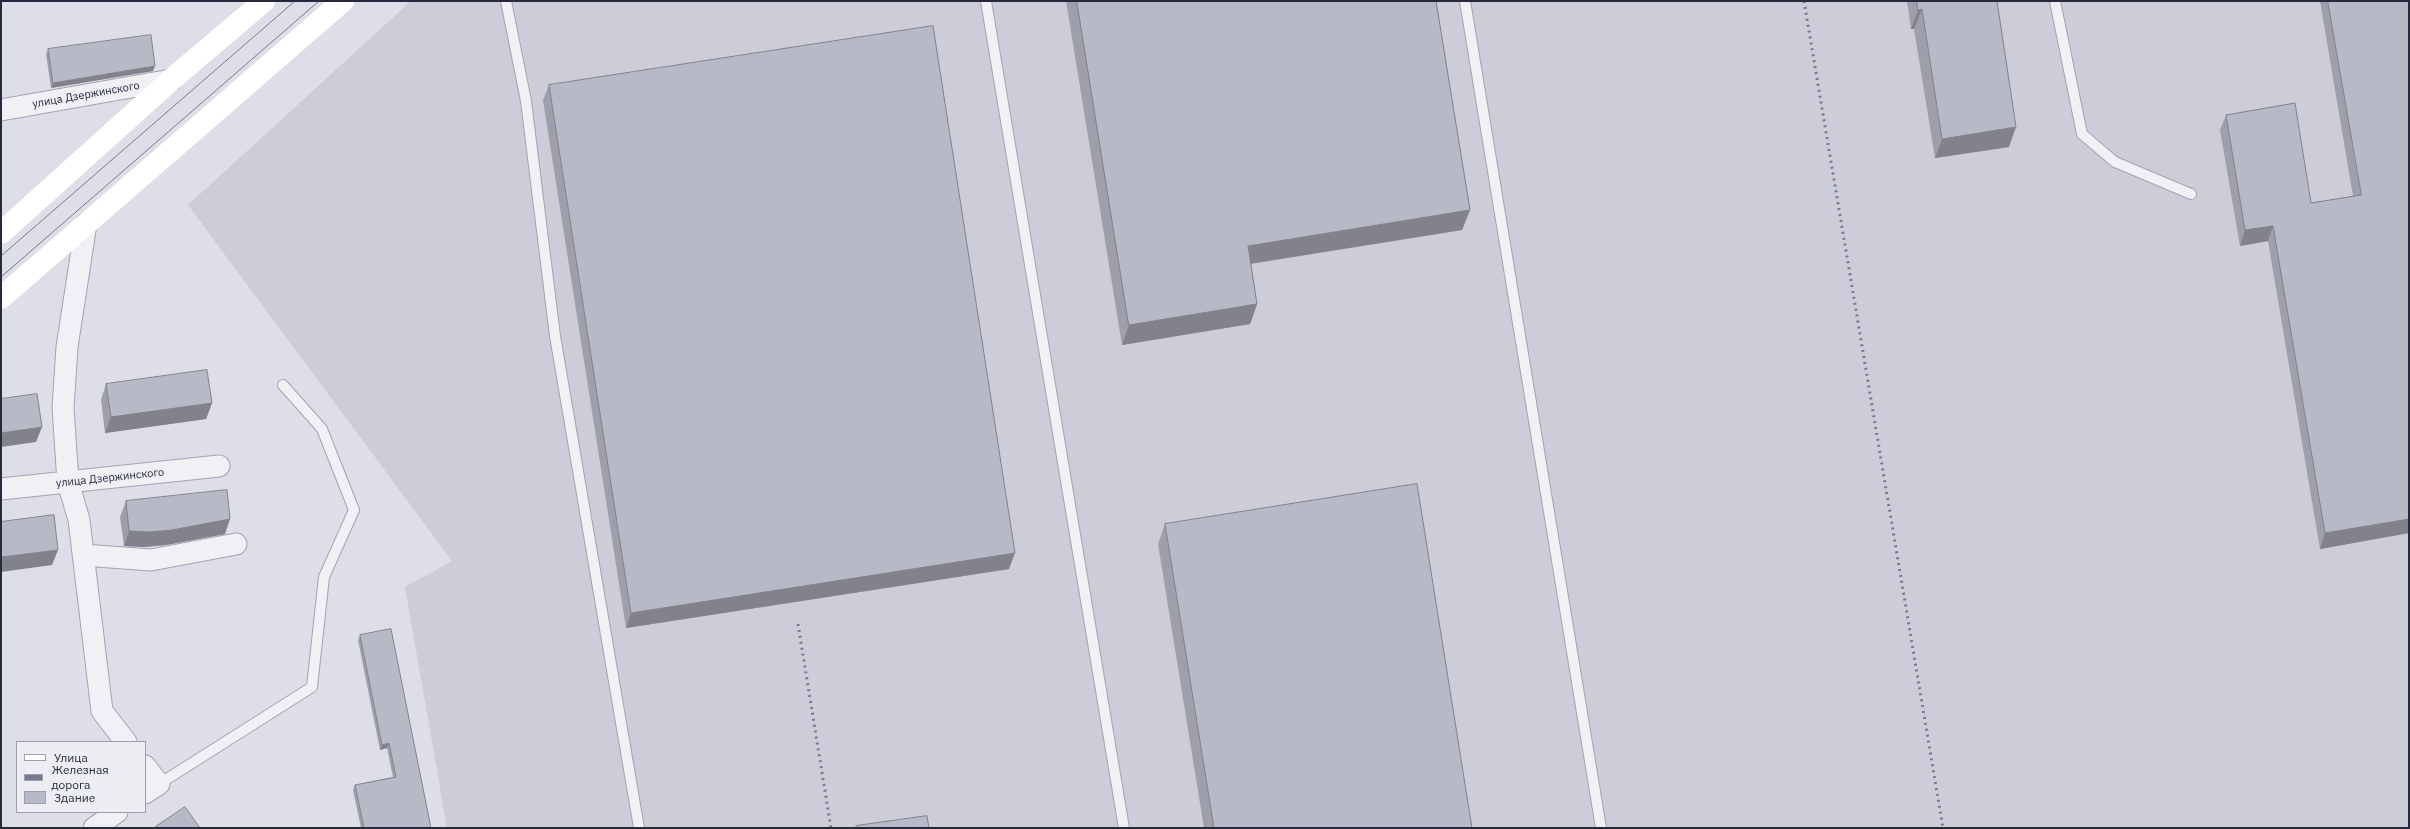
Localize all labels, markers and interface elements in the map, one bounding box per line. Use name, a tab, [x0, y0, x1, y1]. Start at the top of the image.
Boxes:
street label: улица Дзержинского	[31, 79, 141, 111]
street label: улица Дзержинского	[55, 466, 165, 490]
legend	[16, 741, 146, 813]
text: Улица	[54, 750, 88, 765]
text: Железная дорога	[51, 762, 109, 792]
text: Здание	[54, 790, 95, 805]

